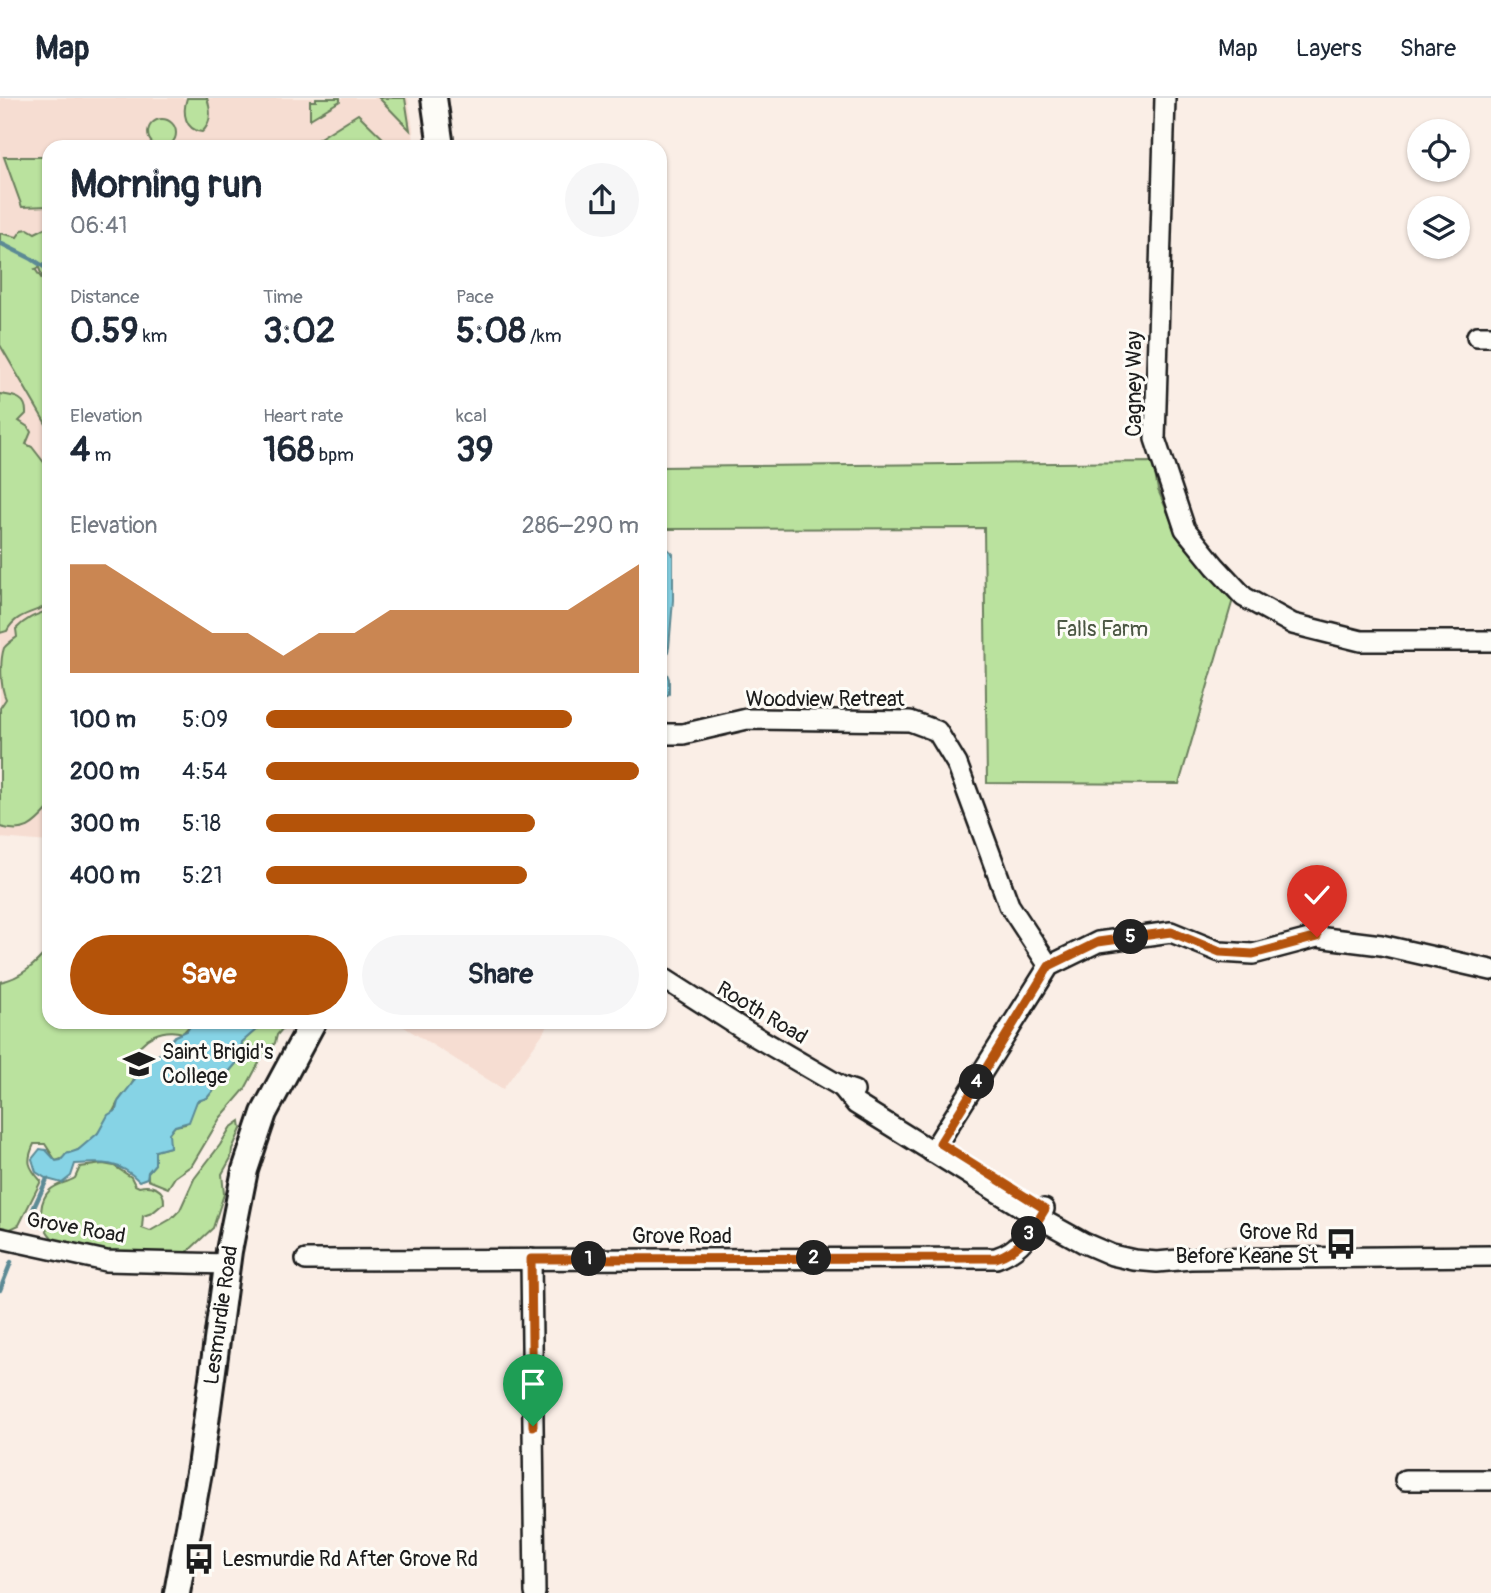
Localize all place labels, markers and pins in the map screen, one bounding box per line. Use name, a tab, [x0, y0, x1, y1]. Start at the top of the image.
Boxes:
pin	[1287, 865, 1347, 937]
pin: 5	[1114, 920, 1148, 954]
place label: Saint Brigid's College	[162, 1039, 274, 1090]
school or university icon: Saint Brigid's College	[122, 1047, 156, 1081]
pin: 4	[960, 1065, 995, 1100]
pin: 3	[1012, 1216, 1046, 1252]
place label: Grove Rd Before Keane St	[1176, 1219, 1319, 1270]
bus stop icon: Grove Rd Before Keane St	[1324, 1227, 1358, 1261]
pin: 2	[796, 1240, 832, 1276]
pin: 1	[572, 1242, 606, 1276]
pin	[503, 1354, 563, 1426]
bus stop icon: Lesmurdie Rd After Grove Rd	[182, 1542, 216, 1576]
place label: Lesmurdie Rd After Grove Rd	[222, 1546, 478, 1573]

